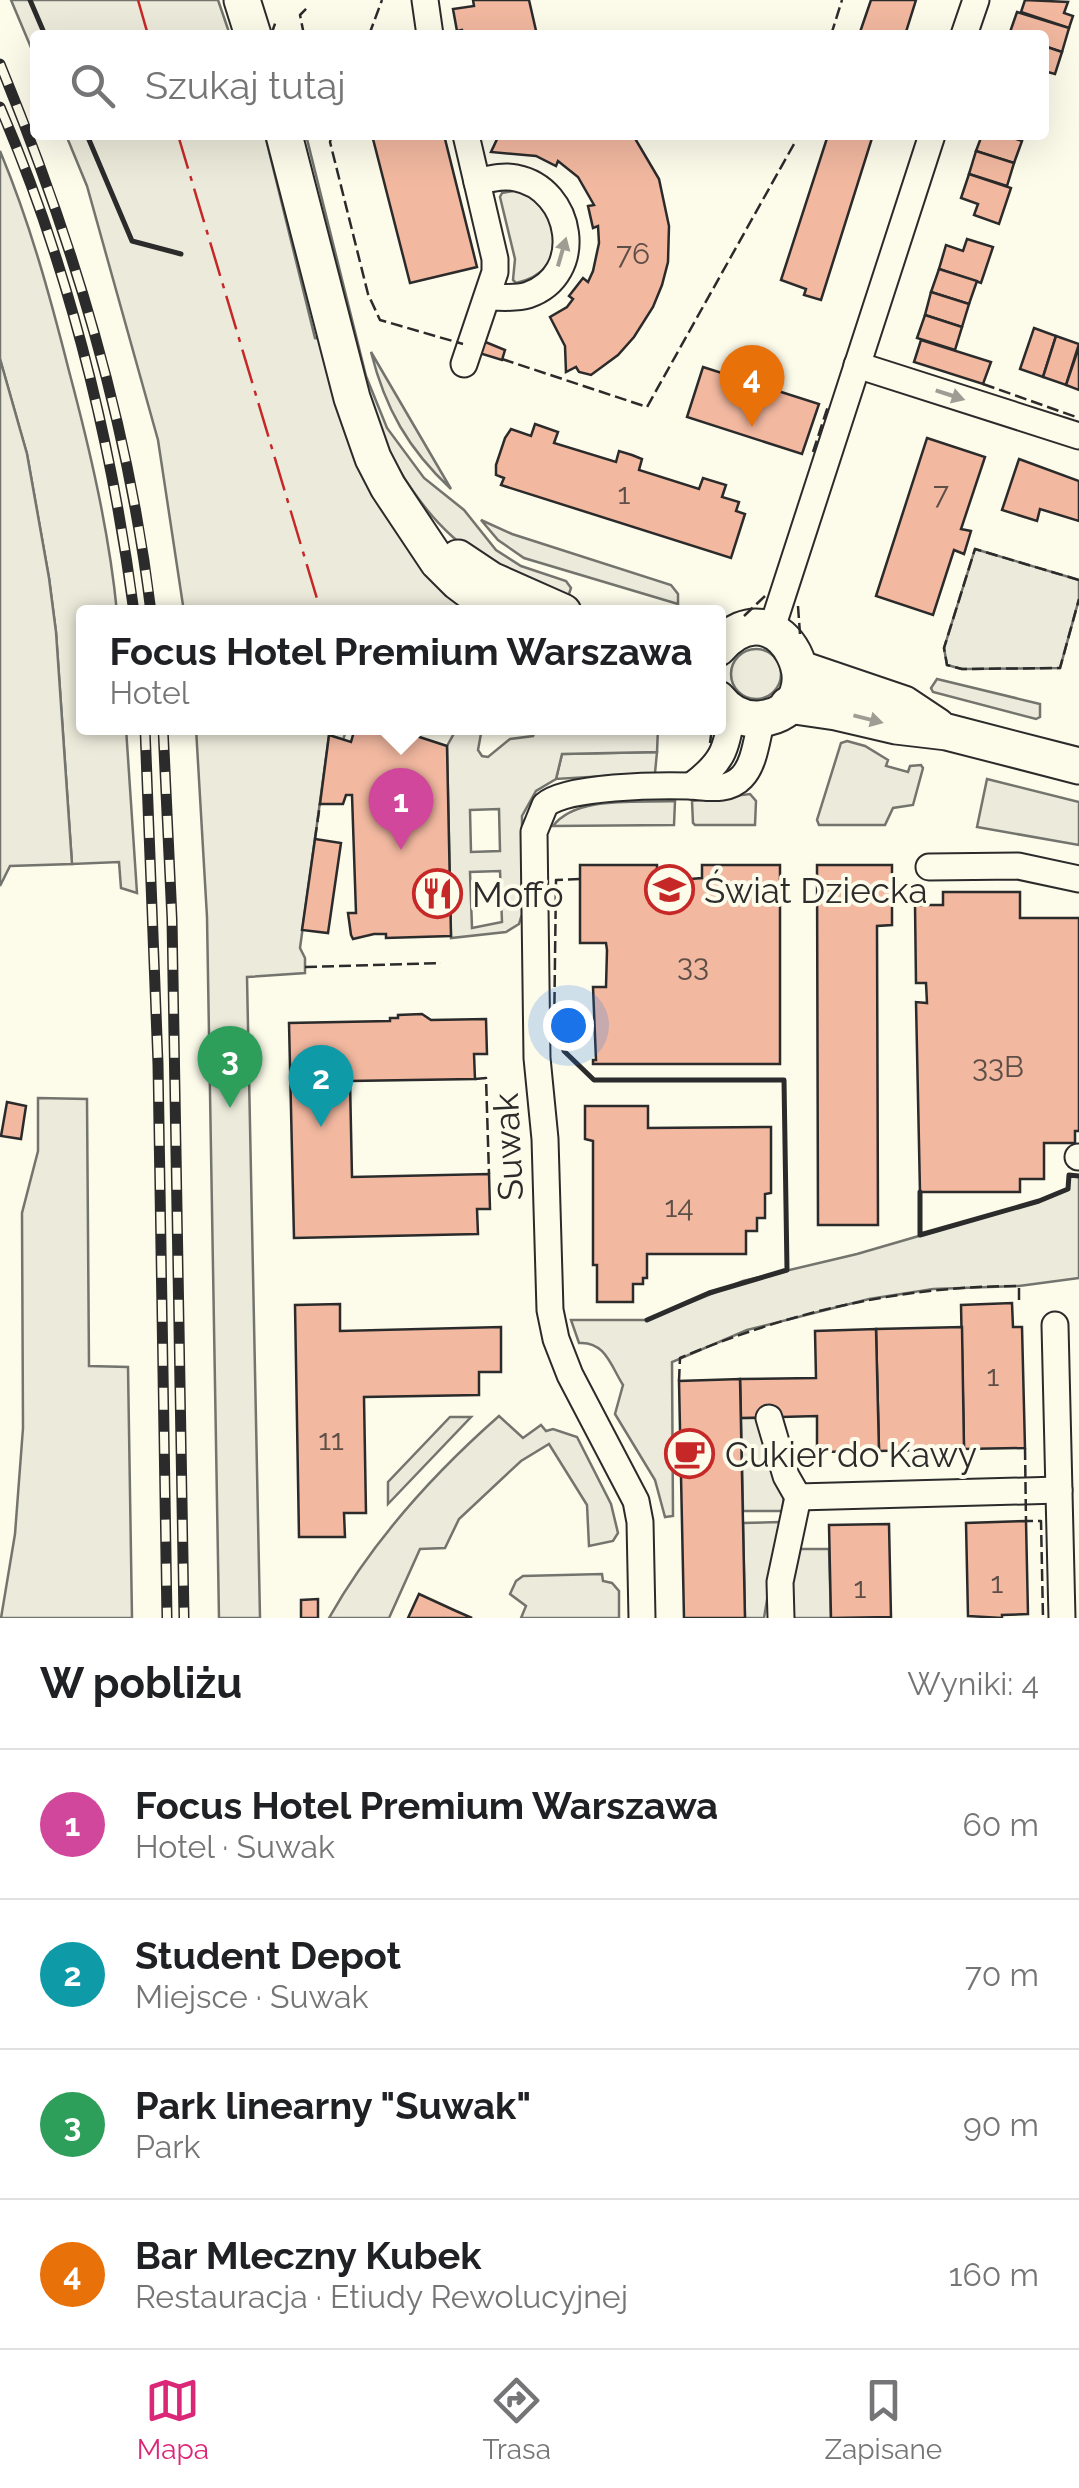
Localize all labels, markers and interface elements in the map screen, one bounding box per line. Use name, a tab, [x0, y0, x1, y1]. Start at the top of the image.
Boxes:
search box	[30, 30, 1049, 140]
icon: search	[65, 58, 120, 113]
text: Szukaj tutaj	[145, 63, 346, 108]
house number: 76	[616, 236, 650, 271]
one-way arrow	[555, 237, 571, 268]
pin: 4	[720, 344, 784, 427]
one-way arrow	[936, 388, 966, 403]
house number: 1	[618, 476, 631, 511]
house number: 7	[933, 476, 949, 511]
popup	[76, 605, 726, 735]
text: Focus Hotel Premium Warszawa	[109, 629, 693, 674]
text: Hotel	[109, 674, 190, 711]
one-way arrow	[852, 712, 883, 727]
pin: 1	[368, 768, 434, 850]
school or university icon: Świat Dziecka	[643, 864, 695, 916]
restaurant icon: Moffo	[411, 868, 463, 920]
place label: Świat Dziecka	[704, 869, 928, 911]
place label: Moffo	[472, 874, 564, 915]
house number: 33	[677, 948, 709, 983]
your location	[543, 1000, 594, 1051]
pin: 3	[198, 1026, 262, 1108]
pin: 2	[288, 1044, 354, 1127]
house number: 33B	[972, 1049, 1024, 1084]
street label: Suwak	[485, 1092, 531, 1202]
house number: 14	[664, 1189, 694, 1224]
house number: 1	[987, 1358, 1000, 1393]
house number: 11	[318, 1422, 344, 1457]
cafe icon: Cukier do Kawy	[664, 1428, 716, 1480]
place label: Cukier do Kawy	[725, 1434, 977, 1475]
house number: 1	[991, 1565, 1004, 1600]
house number: 1	[854, 1570, 867, 1605]
text: W pobliżu	[40, 1659, 242, 1708]
text: Wyniki: 4	[907, 1665, 1039, 1702]
text: Focus Hotel Premium Warszawa	[135, 1783, 718, 1828]
text: 1	[65, 1806, 80, 1843]
text: 60 m	[963, 1806, 1039, 1843]
text: Hotel · Suwak	[135, 1828, 335, 1865]
text: Student Depot	[135, 1933, 401, 1978]
text: 2	[63, 1956, 82, 1993]
text: 70 m	[965, 1956, 1039, 1993]
text: Miejsce · Suwak	[135, 1978, 368, 2015]
text: Park linearny "Suwak"	[135, 2083, 531, 2128]
text: 3	[64, 2106, 81, 2143]
text: 90 m	[963, 2106, 1039, 2143]
text: Park	[135, 2128, 200, 2165]
text: Bar Mleczny Kubek	[135, 2233, 481, 2278]
text: 4	[63, 2256, 82, 2293]
text: 160 m	[949, 2256, 1039, 2293]
text: Restauracja · Etiudy Rewolucyjnej	[135, 2278, 628, 2315]
tab: Mapa	[137, 2373, 209, 2466]
tab: Trasa	[483, 2373, 551, 2466]
tab: Zapisane	[824, 2373, 942, 2466]

